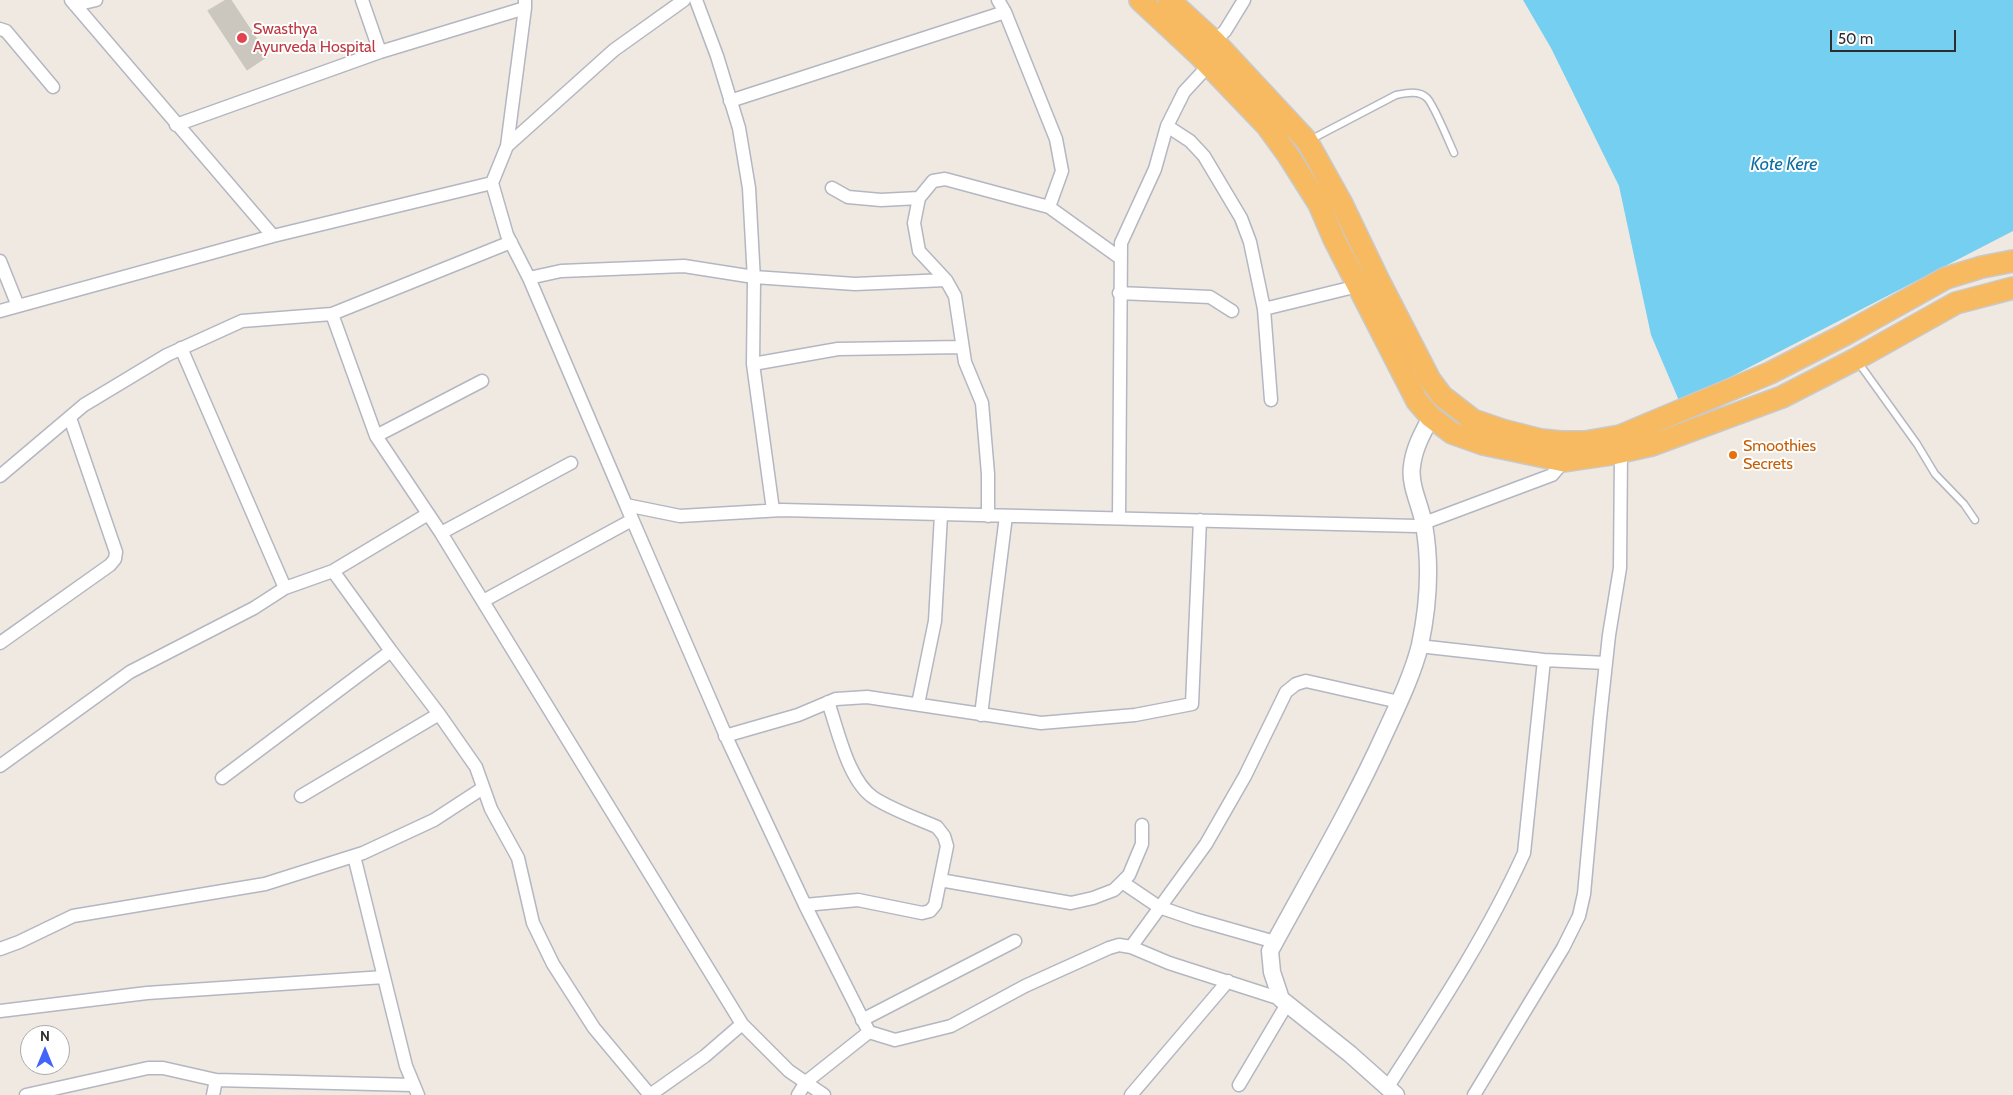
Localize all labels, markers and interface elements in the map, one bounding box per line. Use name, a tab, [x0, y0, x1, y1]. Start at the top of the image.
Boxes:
place label: Swasthya Ayurveda Hospital	[253, 19, 375, 57]
scale bar	[1833, 20, 1959, 52]
text: 50 m	[1838, 30, 1873, 48]
marker: Swasthya Ayurveda Hospital	[235, 31, 249, 45]
water label: Kote Kere	[1751, 154, 1817, 176]
place label: Smoothies Secrets	[1743, 436, 1816, 474]
marker: Smoothies Secrets	[1727, 449, 1739, 461]
north arrow	[20, 1025, 70, 1075]
text: N	[40, 1027, 50, 1045]

